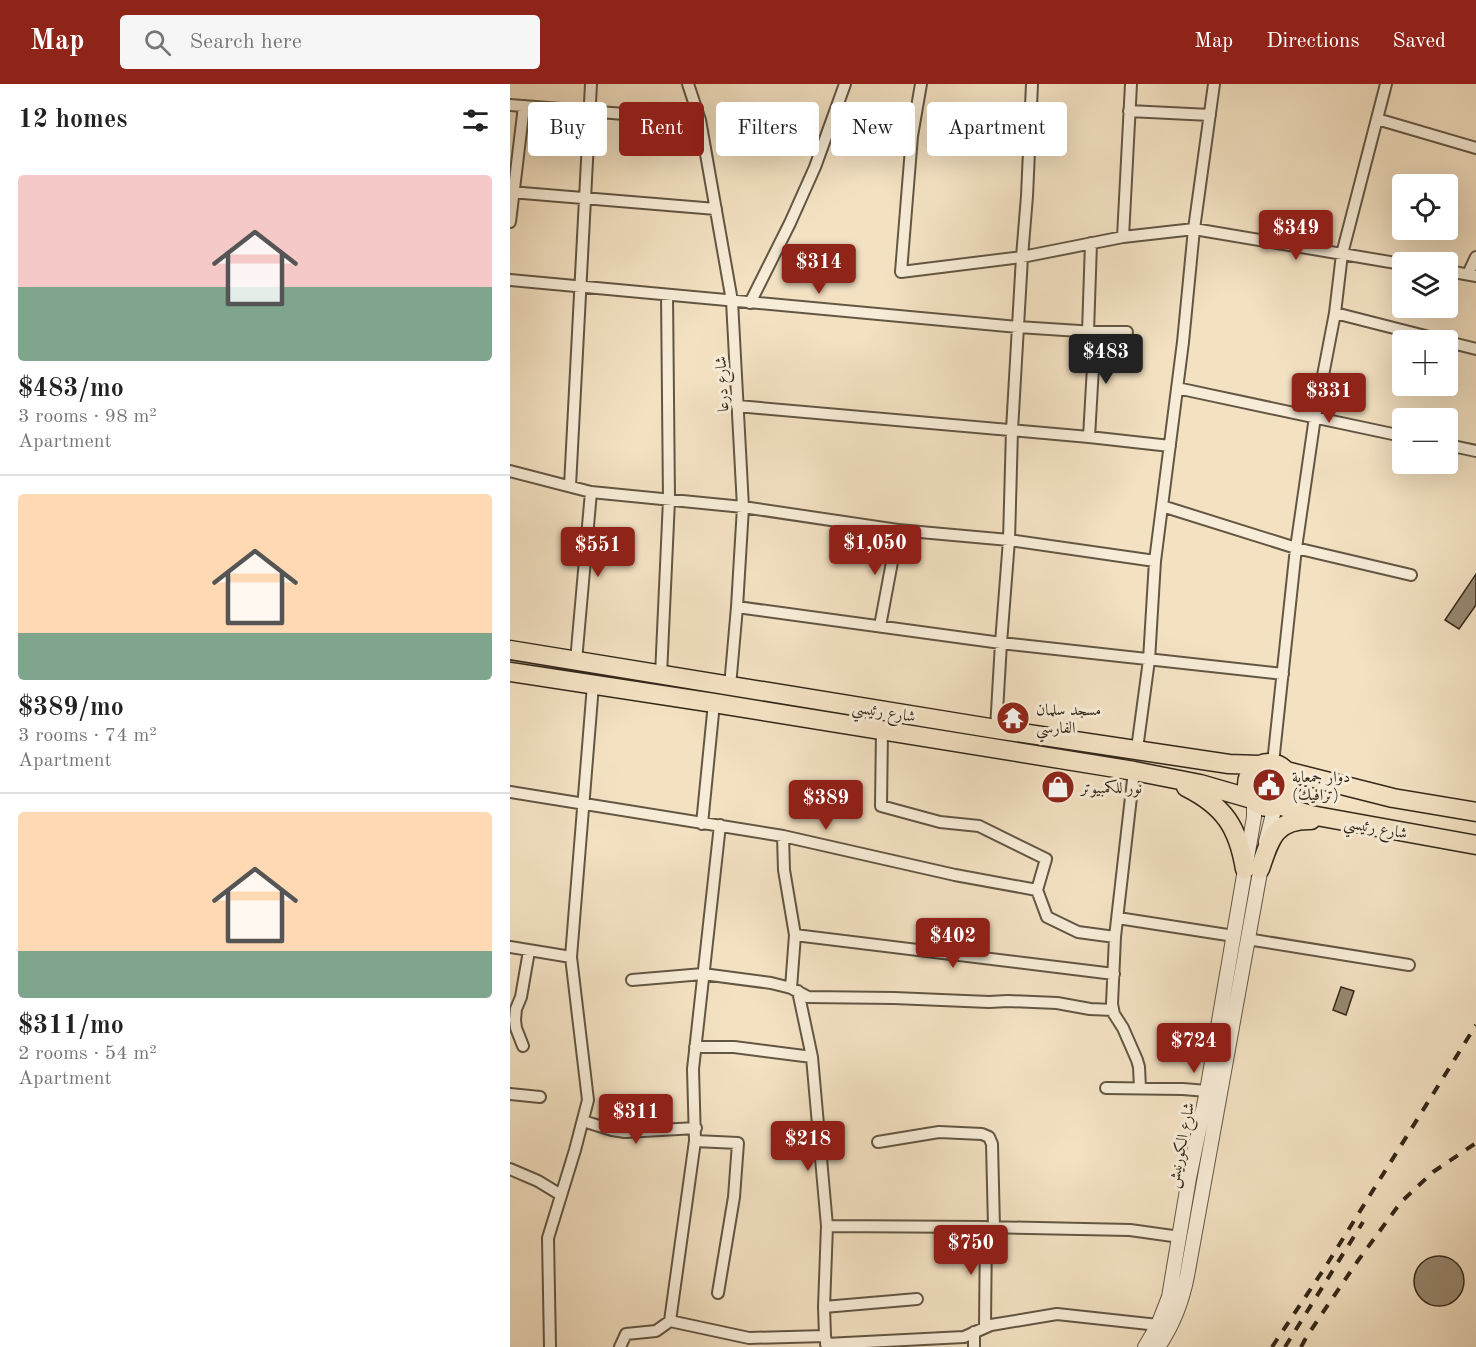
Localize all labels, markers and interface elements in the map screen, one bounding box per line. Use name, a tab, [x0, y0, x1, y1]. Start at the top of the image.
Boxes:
search box	[120, 15, 540, 69]
icon: search	[141, 26, 174, 59]
text: Map	[30, 28, 84, 56]
text: Search here	[189, 31, 302, 53]
text: Map	[1194, 31, 1233, 52]
text: Directions	[1266, 31, 1360, 52]
text: Saved	[1393, 31, 1446, 52]
chip: Buy	[528, 102, 607, 156]
chip: Rent	[619, 102, 704, 156]
chip: Filters	[716, 102, 819, 156]
chip: New	[831, 102, 915, 156]
chip: Apartment	[927, 102, 1067, 156]
icon: filters	[459, 104, 492, 137]
text: 12 homes	[18, 107, 127, 133]
map controls	[1392, 174, 1458, 474]
button: locate	[1392, 174, 1458, 240]
pin: $349	[1260, 210, 1332, 261]
icon: home	[201, 214, 309, 322]
text: $349	[1273, 219, 1319, 239]
pin: $314	[783, 244, 855, 295]
button: layers	[1392, 252, 1458, 318]
text: $314	[796, 253, 842, 273]
button: +	[1392, 330, 1458, 396]
pin: $483	[1070, 334, 1142, 385]
text: $483	[1083, 343, 1129, 363]
street label: شارع درعا	[714, 355, 736, 412]
pin: $331	[1293, 373, 1365, 424]
text: $483/mo	[18, 376, 124, 402]
text: $331	[1306, 382, 1352, 402]
text: 3 rooms · 98 m²	[18, 407, 157, 427]
button: −	[1392, 408, 1458, 474]
text: Apartment	[18, 432, 112, 452]
pin: $1,050	[826, 525, 924, 576]
pin: $551	[562, 527, 634, 578]
icon: home	[201, 533, 309, 641]
text: $1,050	[843, 534, 907, 554]
text: $551	[575, 536, 621, 556]
text: $389/mo	[18, 695, 124, 721]
street label: شارع رئيسي	[850, 700, 917, 732]
temple icon: مسجد سلمان الفارسي	[995, 700, 1031, 736]
place label: مسجد سلمان الفارسي	[1036, 703, 1101, 743]
text: 3 rooms · 74 m²	[18, 726, 157, 746]
text: Apartment	[18, 751, 112, 771]
public building icon: دوار جمعاية (ترافيك)	[1251, 767, 1287, 803]
shop icon: نور للكمبيوتر	[1040, 769, 1076, 805]
place label: دوار جمعاية (ترافيك)	[1292, 770, 1350, 804]
place label: نور للكمبيوتر	[1079, 779, 1142, 798]
pin: $389	[790, 780, 862, 831]
text: $389	[803, 789, 849, 809]
street label: شارع رئيسي	[1342, 816, 1409, 848]
icon: home	[201, 851, 309, 959]
pin: $402	[917, 918, 989, 969]
text: $402	[930, 927, 976, 947]
text: $311/mo	[18, 1013, 124, 1039]
pin: $724	[1158, 1023, 1230, 1074]
text: $724	[1171, 1032, 1217, 1052]
text: 2 rooms · 54 m²	[18, 1044, 157, 1064]
text: Apartment	[18, 1069, 112, 1089]
pin: $311	[600, 1094, 672, 1145]
street label: شارع الكورنيش	[1164, 1101, 1202, 1190]
text: $311	[613, 1103, 659, 1123]
pin: $218	[772, 1121, 844, 1172]
text: $218	[785, 1130, 831, 1150]
pin: $750	[935, 1225, 1007, 1276]
text: $750	[948, 1234, 994, 1254]

